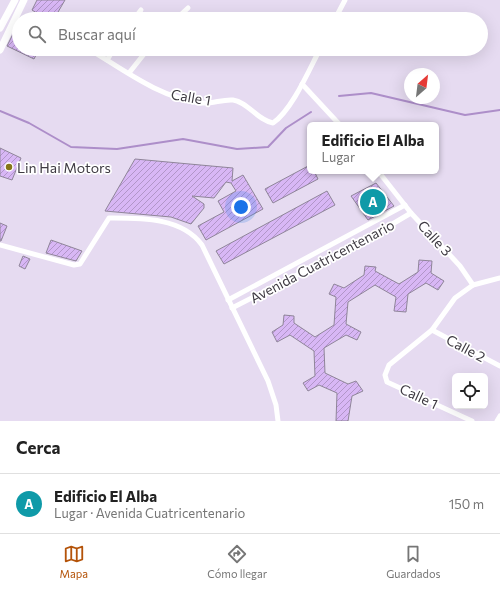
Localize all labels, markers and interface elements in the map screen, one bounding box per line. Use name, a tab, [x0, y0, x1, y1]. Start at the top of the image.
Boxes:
search box	[12, 12, 488, 56]
icon: search	[26, 23, 48, 45]
text: Buscar aquí	[58, 25, 136, 43]
north arrow	[404, 68, 440, 104]
street label: Calle 1	[170, 85, 212, 109]
popup	[307, 122, 439, 174]
text: Edificio El Alba	[321, 131, 425, 149]
text: Lugar	[321, 149, 355, 165]
place label: Lin Hai Motors	[17, 159, 111, 176]
marker: Lin Hai Motors	[4, 162, 14, 172]
pin: A	[360, 187, 386, 217]
your location	[231, 197, 251, 217]
street label: Avenida Cuatricentenario	[247, 216, 397, 306]
street label: Calle 3	[414, 217, 456, 259]
street label: Calle 2	[444, 331, 489, 365]
map controls	[452, 373, 488, 409]
button: locate	[452, 373, 488, 409]
street label: Calle 1	[397, 380, 441, 412]
text: Cerca	[16, 437, 61, 458]
text: Edificio El Alba	[54, 487, 157, 505]
text: A	[24, 496, 34, 512]
text: 150 m	[449, 496, 484, 512]
text: Lugar · Avenida Cuatricentenario	[54, 505, 245, 521]
tab: Mapa	[60, 543, 88, 580]
tab: Cómo llegar	[207, 543, 267, 580]
tab: Guardados	[386, 543, 440, 580]

